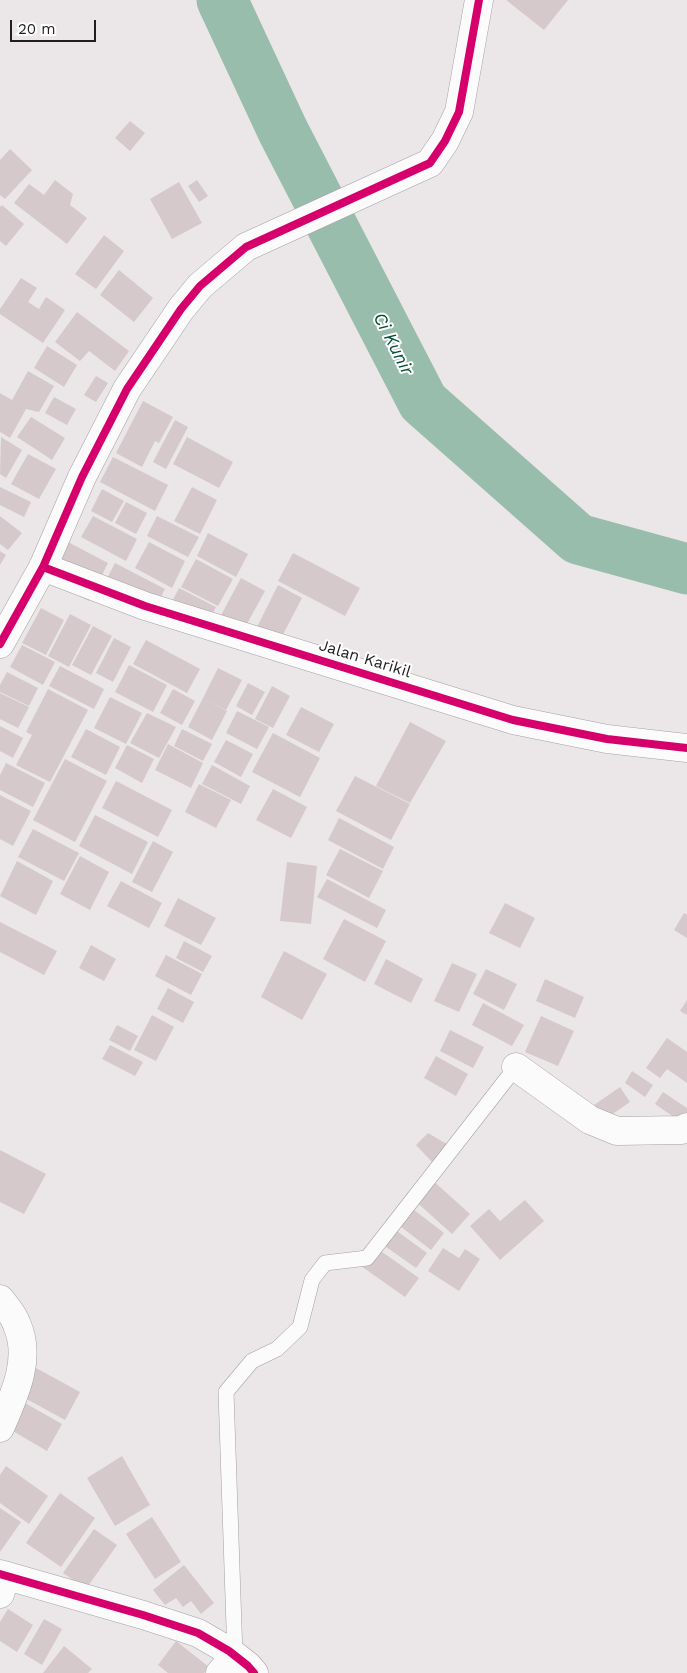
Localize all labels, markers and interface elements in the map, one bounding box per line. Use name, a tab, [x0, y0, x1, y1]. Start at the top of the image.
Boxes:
scale bar	[12, 10, 99, 42]
text: 20 m	[18, 20, 56, 38]
water label: Ci Kunir	[368, 309, 418, 379]
street label: Jalan Karikil	[317, 636, 413, 682]

